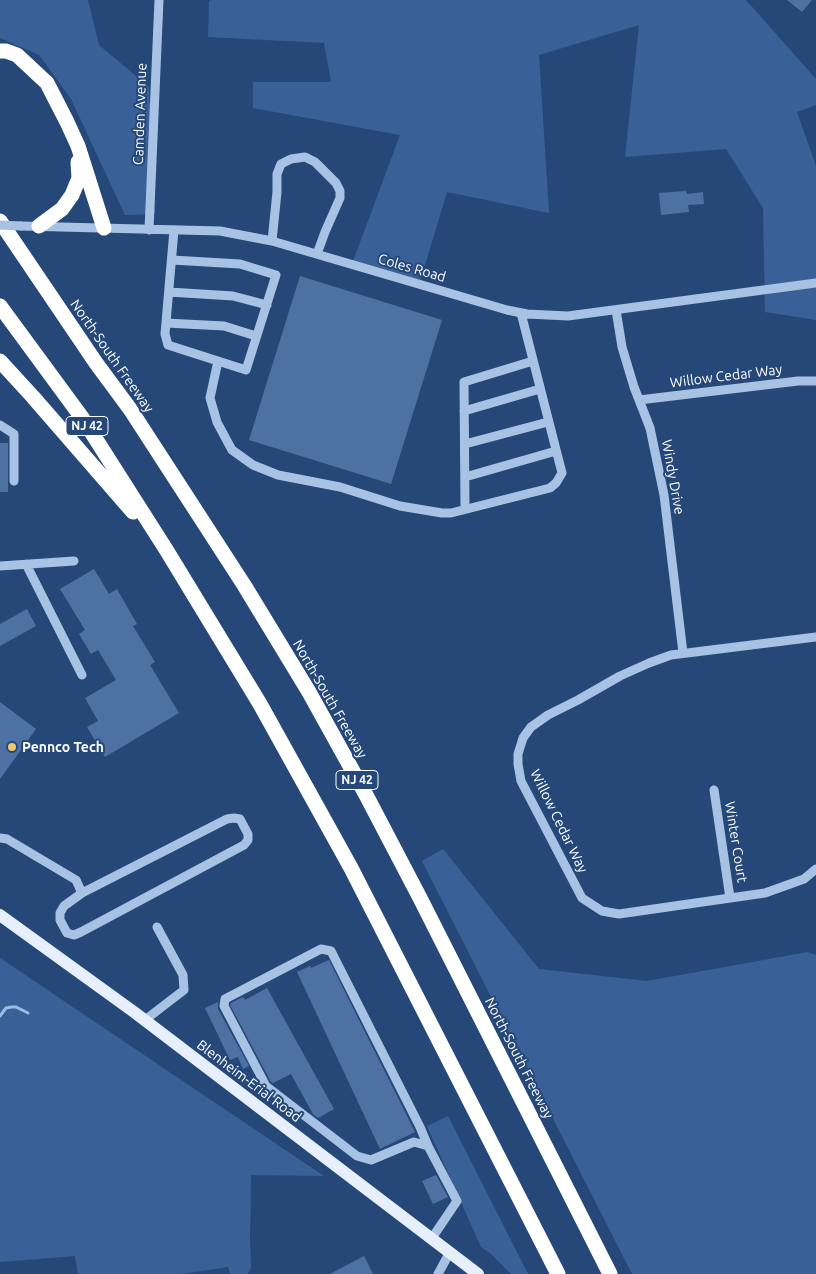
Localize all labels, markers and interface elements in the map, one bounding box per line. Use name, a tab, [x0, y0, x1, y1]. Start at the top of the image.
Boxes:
street label: Camden Avenue	[130, 63, 150, 165]
street label: Coles Road	[376, 250, 448, 286]
street label: North-South Freeway	[67, 296, 157, 416]
street label: Willow Cedar Way	[669, 361, 783, 391]
road number: NJ 42	[66, 416, 108, 436]
street label: Windy Drive	[658, 438, 688, 516]
street label: North-South Freeway	[289, 637, 371, 761]
place label: Pennco Tech	[22, 739, 104, 755]
marker: Pennco Tech	[6, 741, 18, 753]
street label: Willow Cedar Way	[527, 767, 591, 875]
road number: NJ 42	[336, 770, 378, 790]
street label: Winter Court	[721, 800, 751, 884]
street label: North-South Freeway	[481, 995, 557, 1121]
street label: Blenheim-Erial Road	[193, 1036, 305, 1126]

